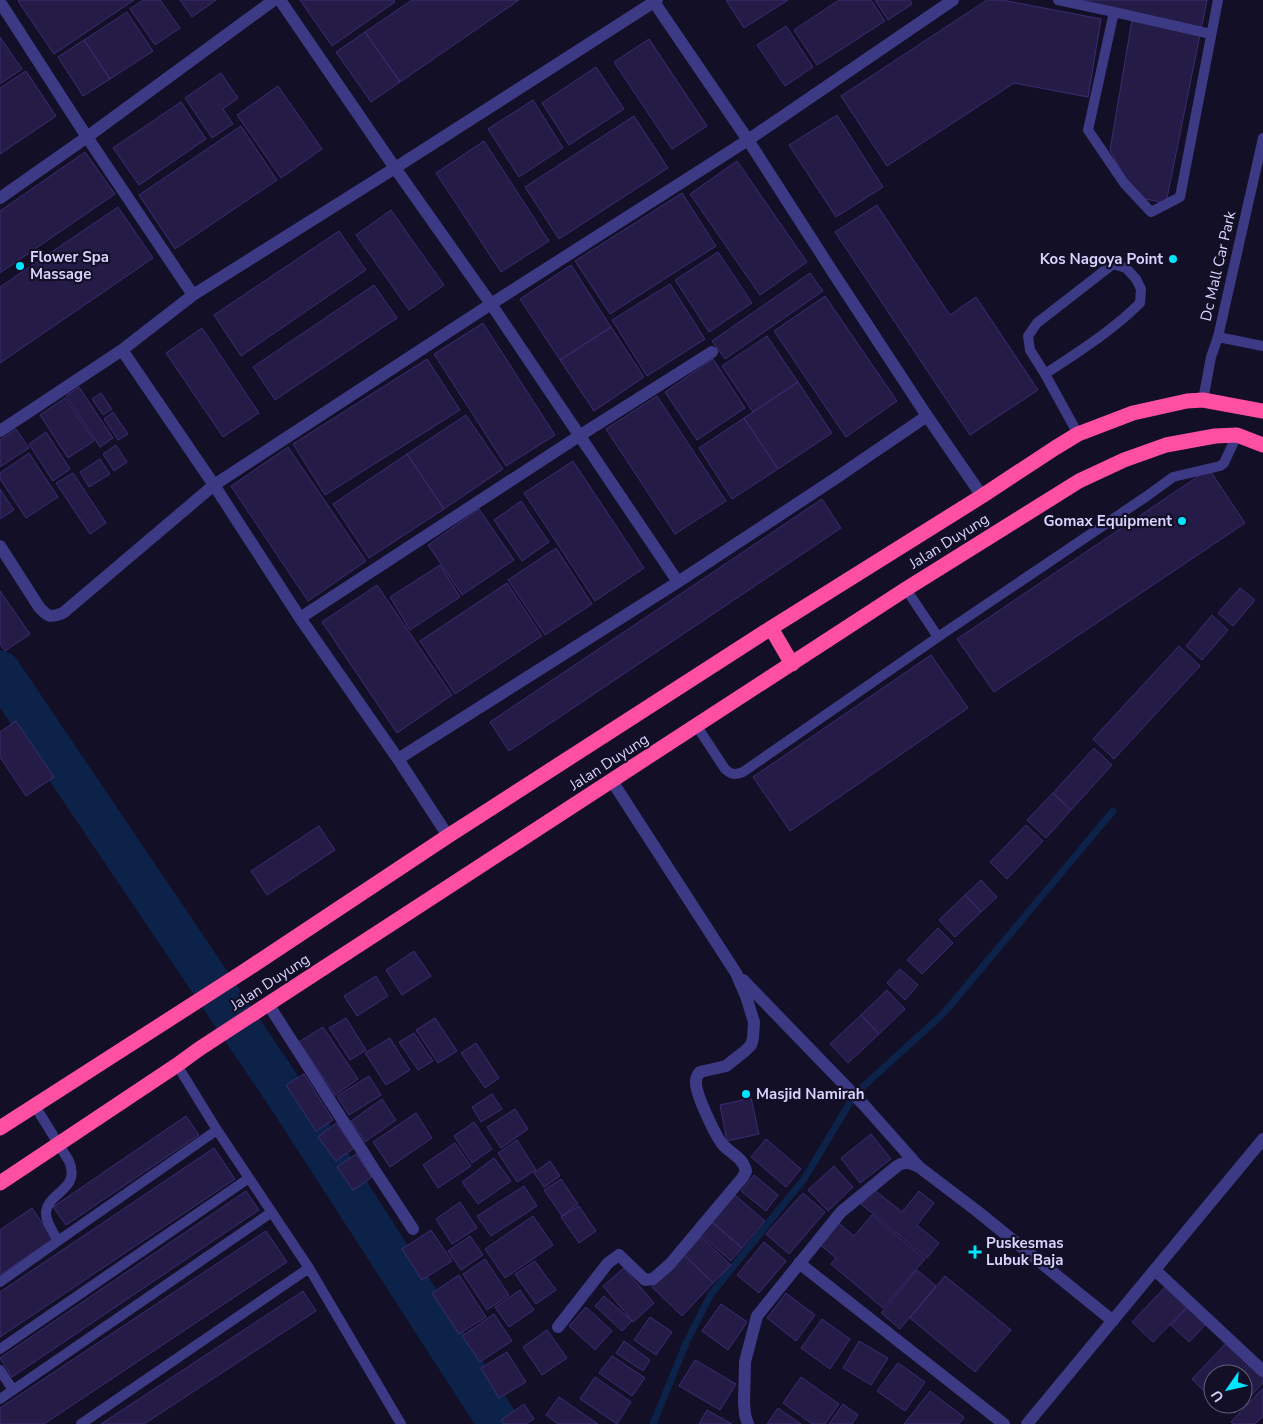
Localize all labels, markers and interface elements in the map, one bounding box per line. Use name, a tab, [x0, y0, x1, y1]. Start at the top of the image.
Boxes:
street label: Dc Mall Car Park	[1196, 208, 1241, 323]
place label: Flower Spa Massage	[30, 247, 109, 284]
place label: Kos Nagoya Point	[1040, 249, 1163, 269]
marker: Kos Nagoya Point	[1167, 253, 1179, 265]
marker: Flower Spa Massage	[14, 260, 26, 272]
street label: Jalan Duyung	[904, 509, 993, 574]
place label: Gomax Equipment	[1043, 511, 1172, 531]
marker: Gomax Equipment	[1176, 515, 1188, 527]
street label: Jalan Duyung	[565, 729, 652, 796]
street label: Jalan Duyung	[226, 949, 313, 1016]
place label: Masjid Namirah	[756, 1084, 865, 1104]
marker: Masjid Namirah	[740, 1088, 752, 1100]
place label: Puskesmas Lubuk Baja	[986, 1233, 1064, 1270]
marker: Puskesmas Lubuk Baja	[968, 1245, 982, 1259]
north arrow	[1203, 1364, 1253, 1414]
text: U	[1207, 1386, 1228, 1406]

